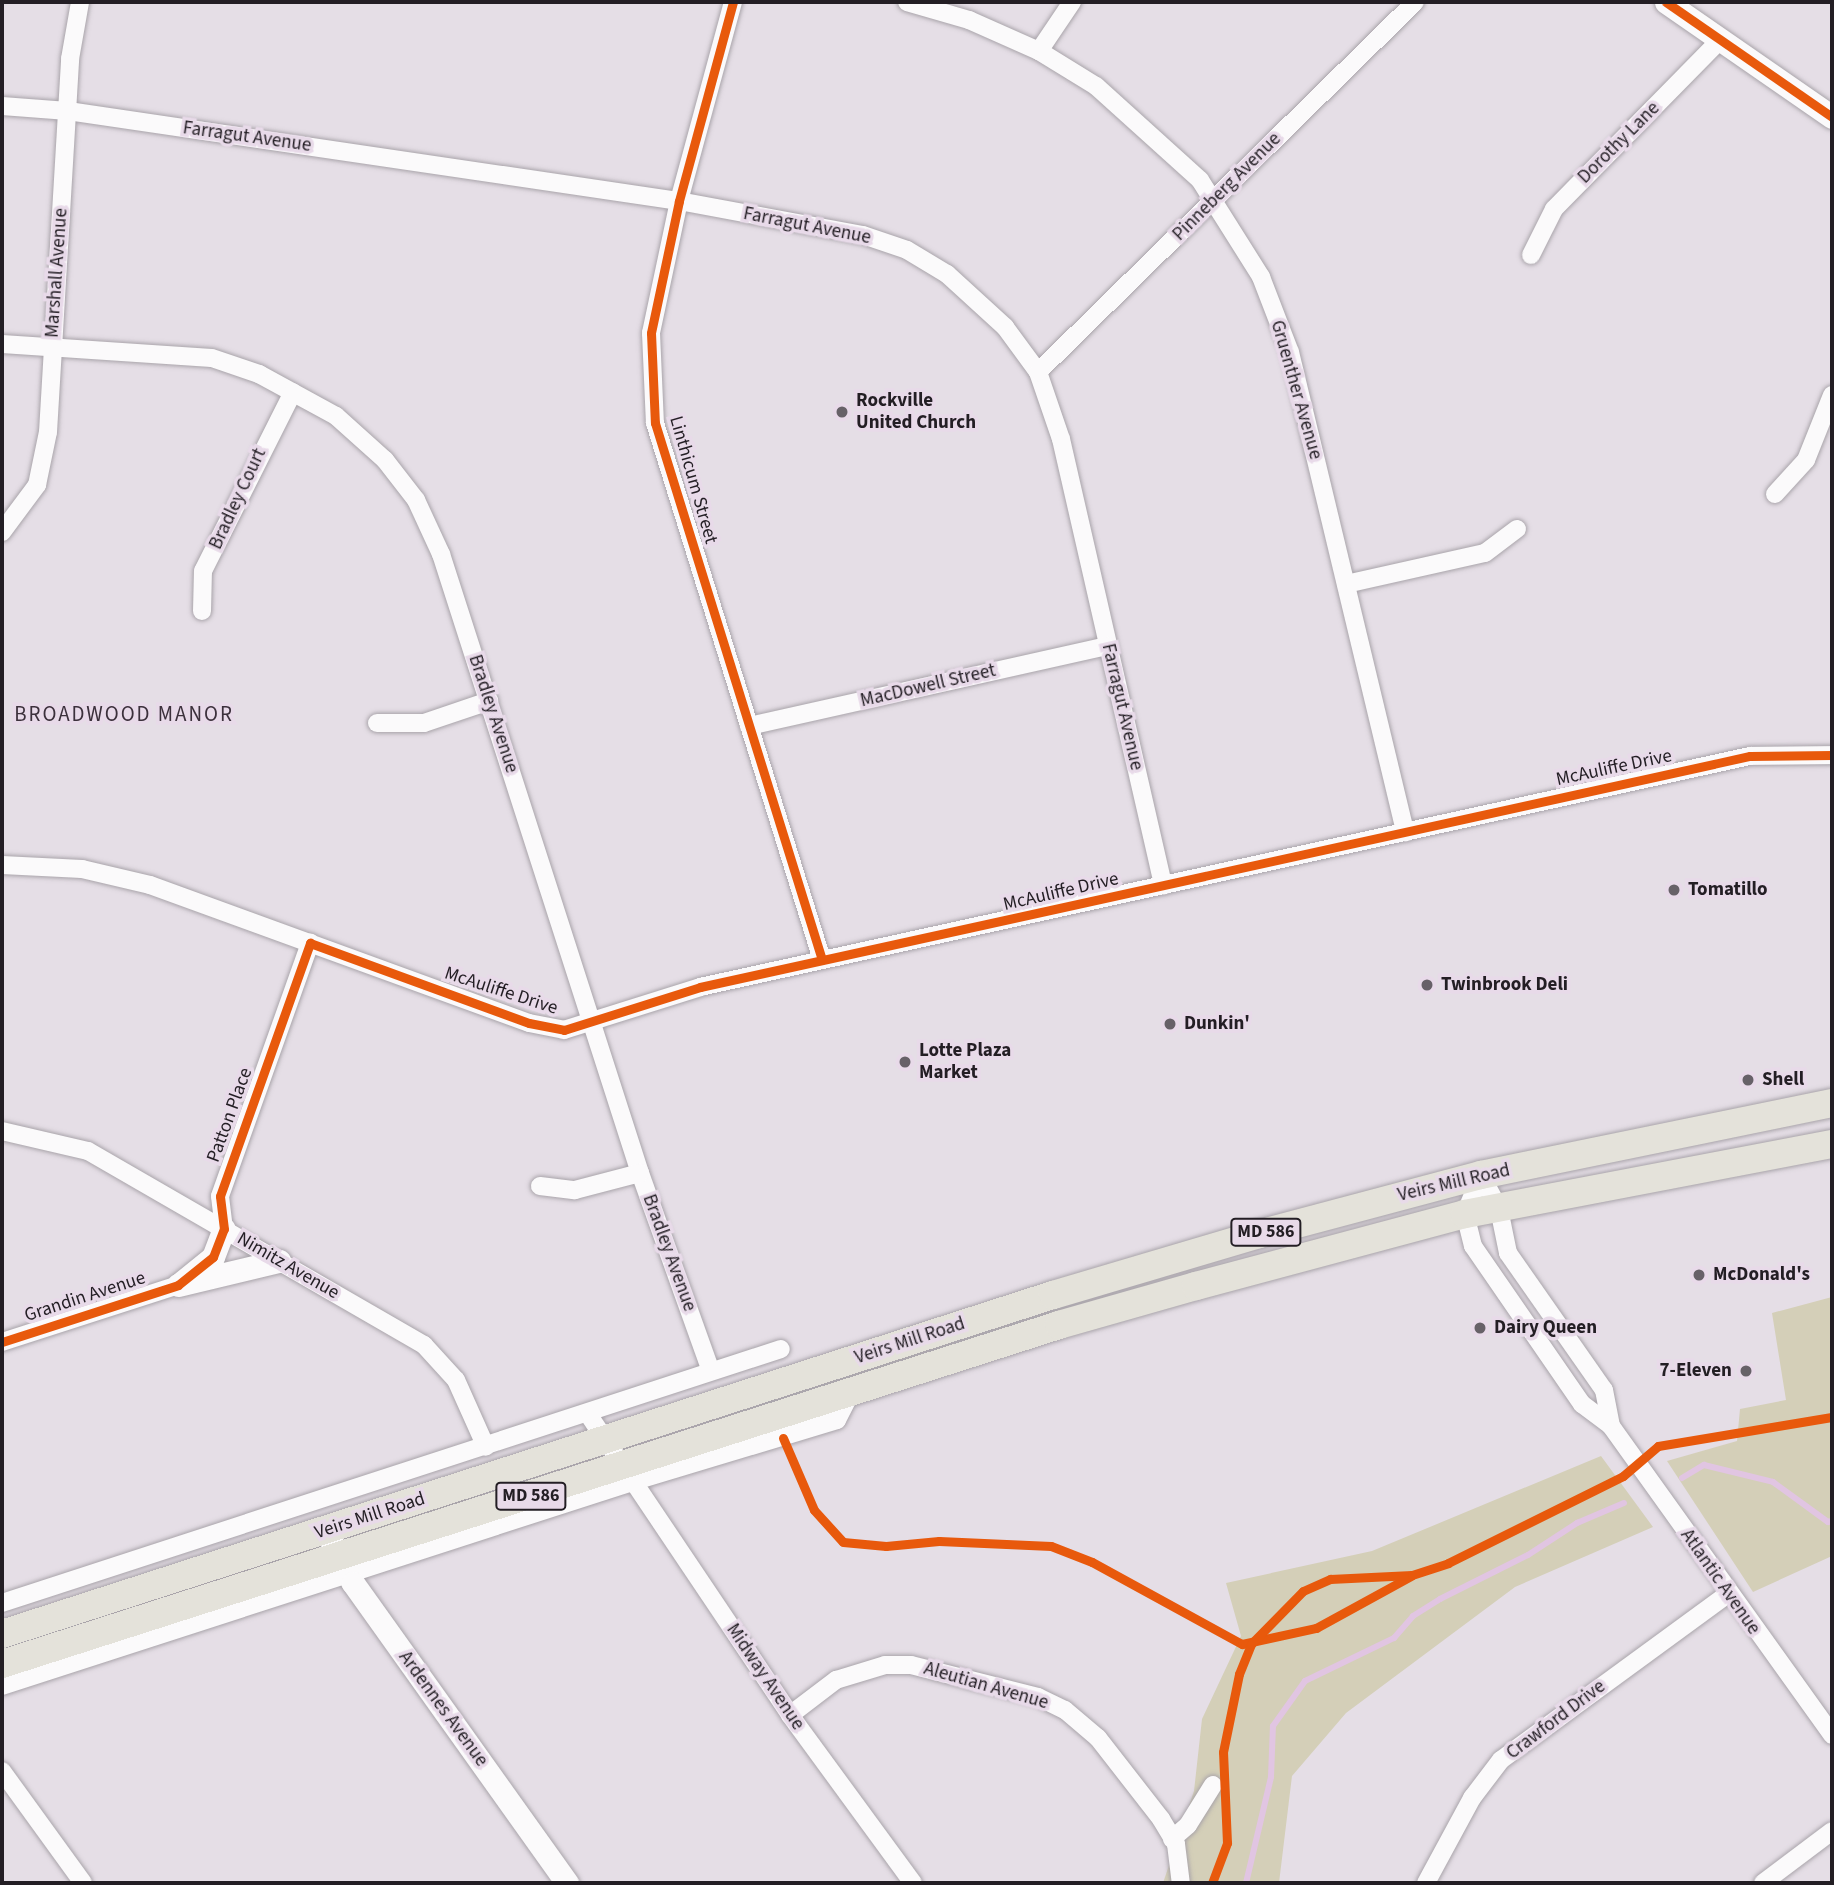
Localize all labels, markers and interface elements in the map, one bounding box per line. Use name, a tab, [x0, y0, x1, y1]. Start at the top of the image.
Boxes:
street label: Dorothy Lane	[1573, 97, 1665, 189]
street label: Farragut Avenue	[181, 117, 313, 157]
street label: Pinneberg Avenue	[1168, 128, 1286, 246]
street label: Farragut Avenue	[741, 202, 873, 250]
street label: Marshall Avenue	[41, 207, 73, 339]
street label: Gruenther Avenue	[1265, 318, 1327, 462]
place label: Rockville United Church	[856, 390, 976, 434]
marker: Rockville United Church	[834, 404, 850, 420]
street label: Linthicum Street	[664, 413, 722, 547]
street label: Bradley Court	[205, 445, 271, 553]
street label: Farragut Avenue	[1096, 641, 1148, 773]
street label: Bradley Avenue	[463, 652, 523, 776]
street label: MacDowell Street	[858, 659, 998, 713]
district label: BROADWOOD MANOR	[16, 701, 232, 727]
street label: McAuliffe Drive	[1554, 745, 1674, 791]
street label: McAuliffe Drive	[1001, 868, 1121, 916]
place label: Tomatillo	[1688, 879, 1768, 901]
marker: Tomatillo	[1666, 882, 1682, 898]
street label: McAuliffe Drive	[442, 962, 560, 1020]
place label: Twinbrook Deli	[1441, 974, 1568, 996]
marker: Twinbrook Deli	[1419, 977, 1435, 993]
place label: Dunkin'	[1184, 1013, 1250, 1035]
marker: Dunkin'	[1162, 1016, 1178, 1032]
place label: Lotte Plaza Market	[919, 1040, 1011, 1084]
marker: Lotte Plaza Market	[897, 1054, 913, 1070]
street label: Patton Place	[202, 1065, 258, 1165]
place label: Shell	[1762, 1069, 1804, 1091]
marker: Shell	[1740, 1072, 1756, 1088]
street label: Veirs Mill Road	[1396, 1159, 1512, 1207]
street label: Bradley Avenue	[637, 1191, 701, 1315]
road number: MD 586	[1229, 1218, 1303, 1246]
street label: Nimitz Avenue	[233, 1228, 343, 1304]
place label: McDonald's	[1713, 1264, 1810, 1286]
street label: Grandin Avenue	[22, 1267, 148, 1327]
marker: McDonald's	[1691, 1267, 1707, 1283]
street label: Veirs Mill Road	[852, 1312, 968, 1370]
place label: Dairy Queen	[1494, 1317, 1597, 1339]
marker: Dairy Queen	[1472, 1320, 1488, 1336]
place label: 7-Eleven	[1660, 1360, 1732, 1382]
marker: 7-Eleven	[1738, 1363, 1754, 1379]
road number: MD 586	[494, 1482, 568, 1511]
street label: Veirs Mill Road	[312, 1487, 428, 1545]
street label: Atlantic Avenue	[1675, 1525, 1765, 1639]
street label: Midway Avenue	[721, 1620, 809, 1734]
street label: Ardennes Avenue	[393, 1647, 493, 1771]
street label: Aleutian Avenue	[921, 1657, 1051, 1715]
street label: Crawford Drive	[1502, 1675, 1610, 1765]

